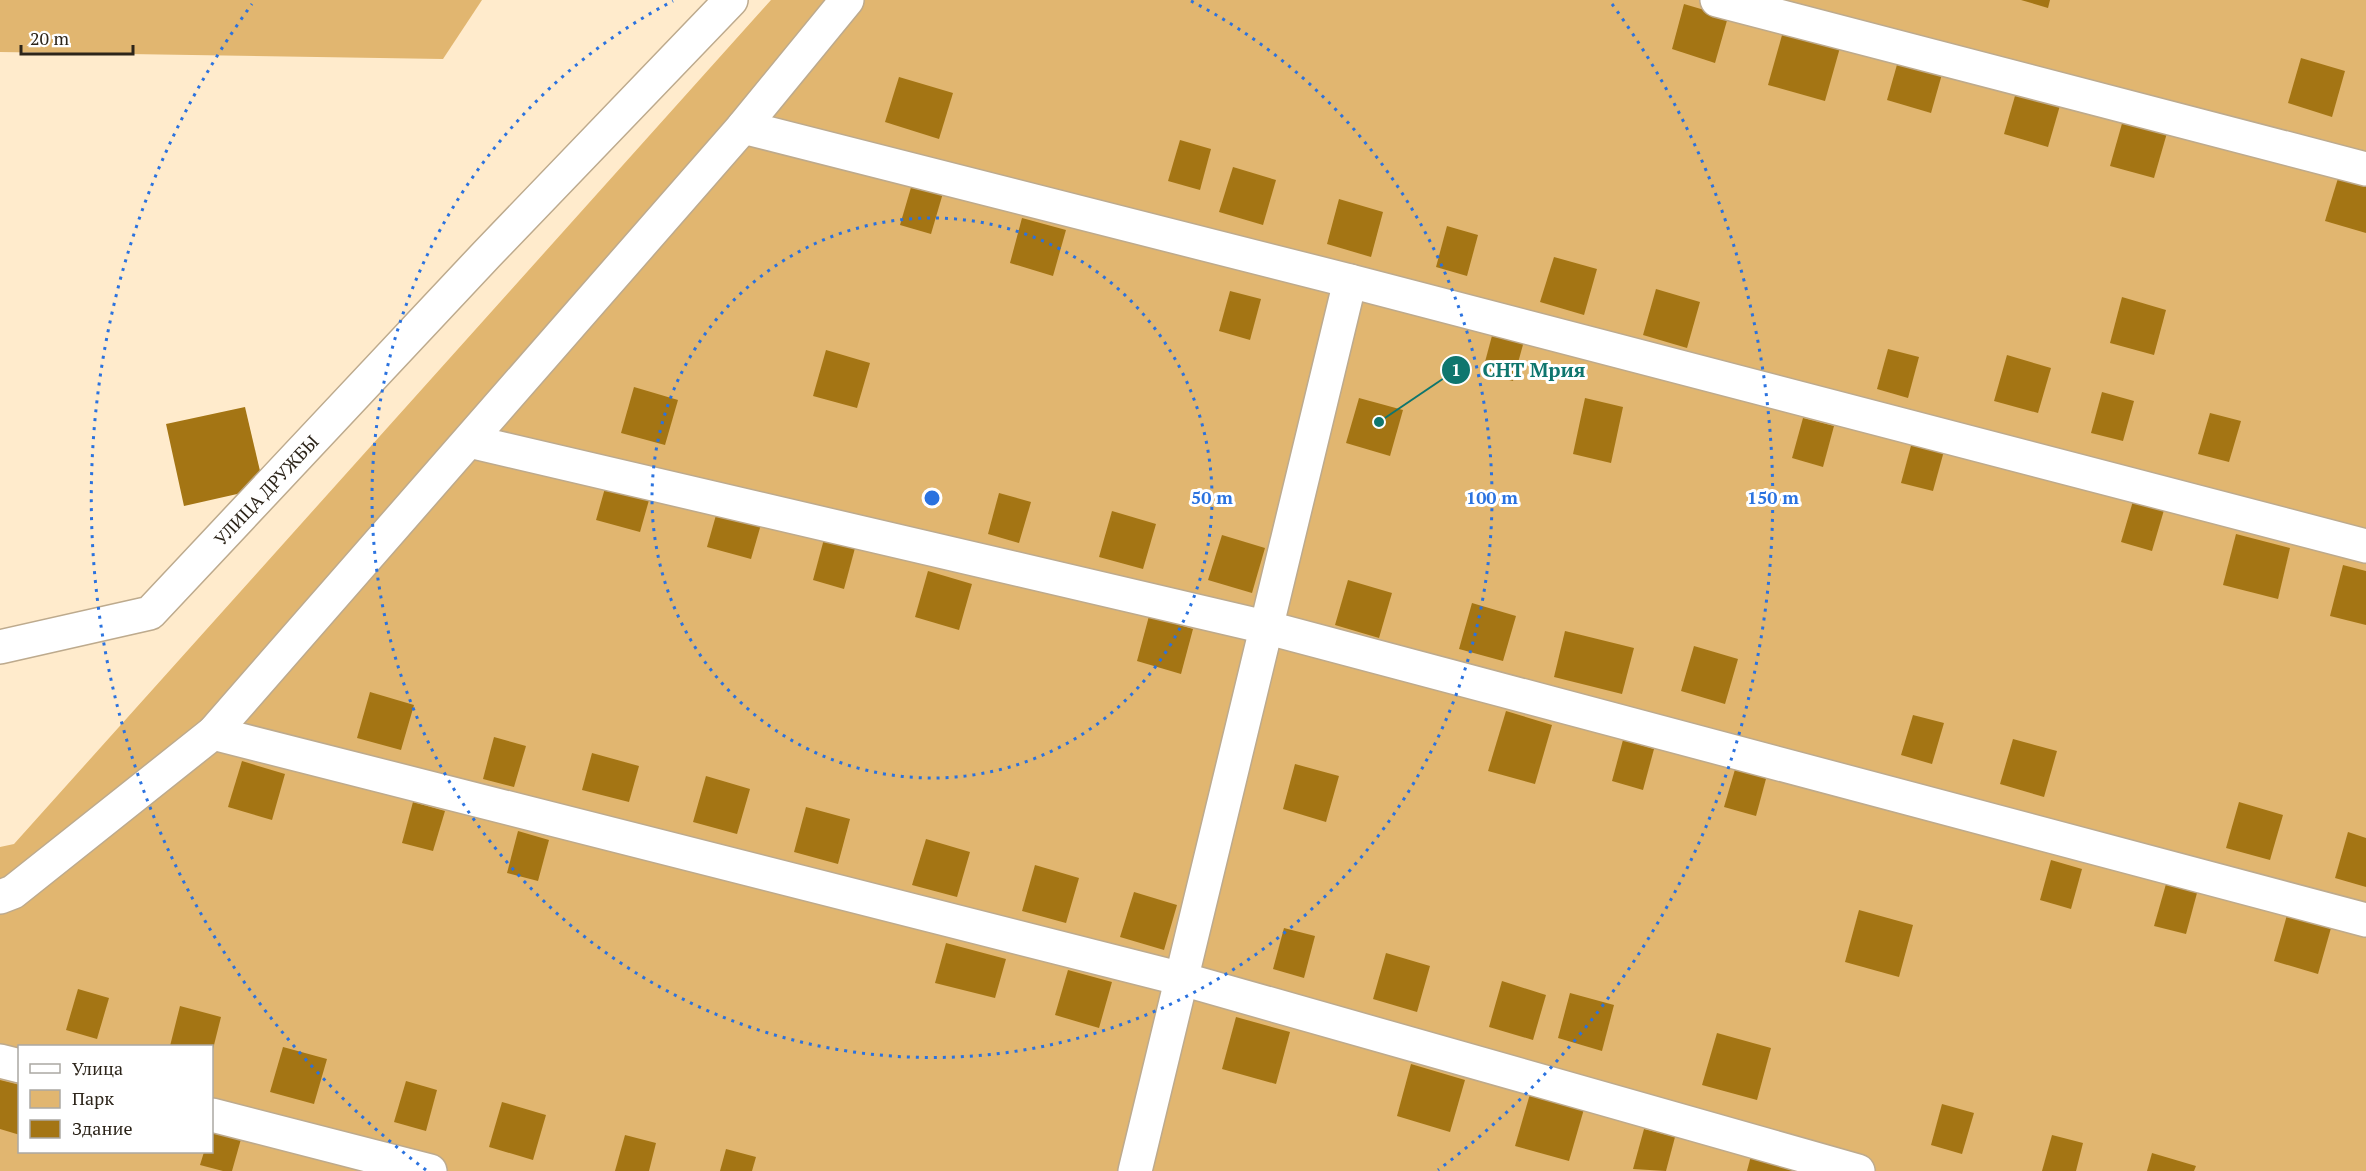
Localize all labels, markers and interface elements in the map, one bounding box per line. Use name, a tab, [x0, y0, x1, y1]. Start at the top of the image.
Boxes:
scale bar	[21, 18, 134, 56]
text: 20 m	[30, 26, 70, 50]
callout: СНТ Мрия	[1441, 351, 1598, 389]
text: СНТ Мрия	[1483, 356, 1586, 383]
text: 1	[1451, 357, 1461, 381]
street label: УЛИЦА ДРУЖБЫ	[209, 430, 323, 550]
text: 50 m	[1191, 485, 1233, 509]
text: 100 m	[1466, 485, 1518, 509]
text: 150 m	[1747, 485, 1799, 509]
centre of rings	[922, 488, 942, 508]
legend	[18, 1045, 213, 1153]
text: Улица	[72, 1056, 123, 1080]
text: Парк	[72, 1086, 114, 1110]
text: Здание	[72, 1116, 132, 1140]

